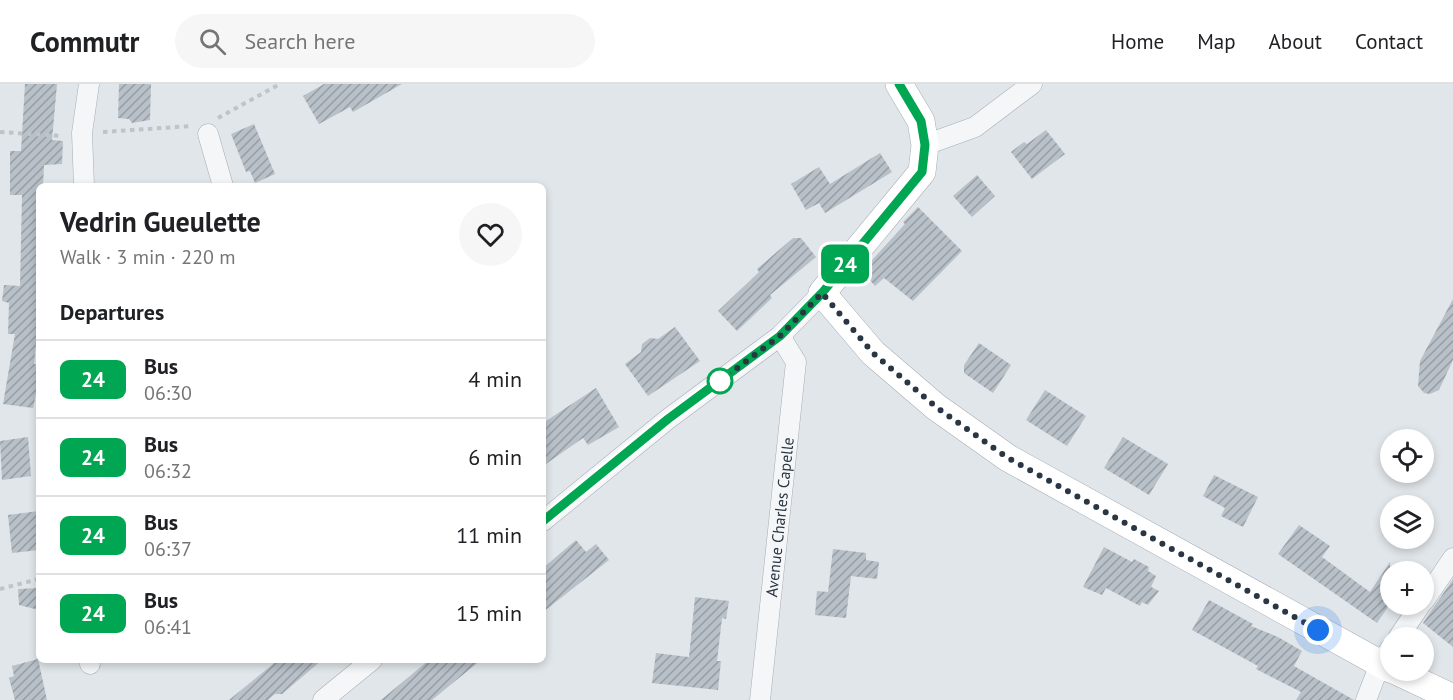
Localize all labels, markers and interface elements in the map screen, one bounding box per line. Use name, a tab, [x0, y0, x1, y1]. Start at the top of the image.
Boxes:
search box	[175, 14, 595, 68]
text: Commutr	[30, 23, 139, 60]
icon: search	[196, 25, 229, 58]
text: Search here	[244, 27, 355, 55]
text: Home	[1111, 28, 1164, 55]
text: Map	[1197, 28, 1236, 55]
text: About	[1269, 28, 1322, 55]
text: Contact	[1355, 28, 1423, 55]
text: Vedrin Gueulette	[60, 203, 261, 240]
button: heart	[459, 203, 522, 266]
text: Walk · 3 min · 220 m	[60, 244, 236, 270]
line badge: 24	[818, 244, 872, 284]
text: 24	[833, 251, 857, 278]
text: Departures	[60, 298, 164, 326]
text: Bus	[144, 352, 178, 380]
text: 4 min	[468, 365, 522, 393]
text: 24	[81, 366, 105, 393]
unlabelled marker	[707, 368, 733, 394]
text: 06:30	[144, 380, 192, 406]
map controls	[1380, 429, 1434, 681]
button: locate	[1380, 429, 1434, 483]
text: Bus	[144, 430, 178, 458]
street label: Avenue Charles Capelle	[761, 436, 798, 598]
text: 6 min	[468, 443, 522, 471]
text: 24	[81, 444, 105, 471]
text: 06:32	[144, 458, 192, 484]
button: layers	[1380, 495, 1434, 549]
text: Bus	[144, 508, 178, 536]
text: 11 min	[456, 521, 522, 549]
text: 24	[81, 522, 105, 549]
text: 06:37	[144, 536, 192, 562]
button: +	[1380, 561, 1434, 615]
text: Bus	[144, 586, 178, 614]
text: 15 min	[456, 599, 522, 627]
text: 24	[81, 600, 105, 627]
text: 06:41	[144, 614, 192, 640]
your location	[1303, 615, 1333, 645]
button: −	[1380, 627, 1434, 681]

